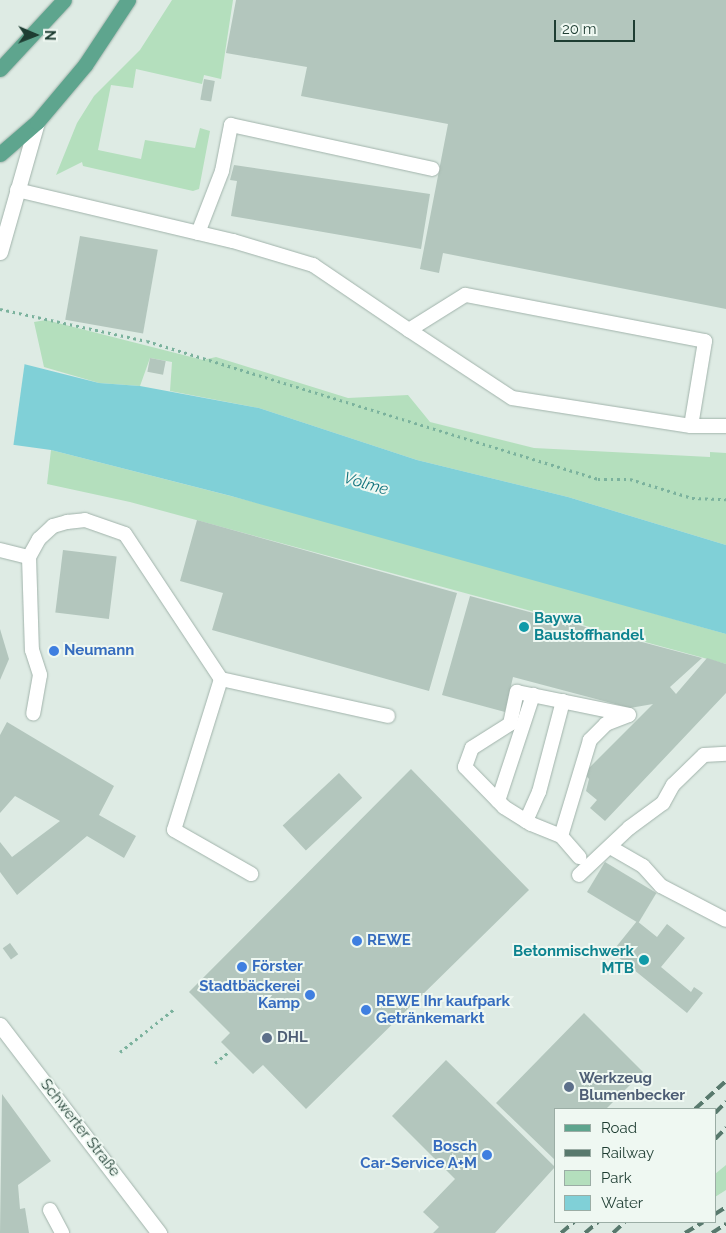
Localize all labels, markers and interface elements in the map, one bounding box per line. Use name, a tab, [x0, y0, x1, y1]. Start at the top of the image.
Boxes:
north arrow	[10, 10, 60, 60]
scale bar	[556, 10, 637, 42]
text: 20 m	[562, 20, 597, 38]
text: N	[42, 30, 58, 41]
water label: Volme	[342, 469, 390, 499]
place label: Baywa Baustoffhandel	[534, 609, 644, 644]
marker: Baywa Baustoffhandel	[518, 621, 530, 633]
place label: Neumann	[64, 642, 134, 660]
marker: Neumann	[48, 645, 60, 657]
place label: REWE	[367, 932, 411, 950]
marker: REWE	[351, 935, 363, 947]
place label: Betonmischwerk MTB	[513, 942, 634, 977]
marker: Betonmischwerk MTB	[638, 954, 650, 966]
place label: Förster	[252, 958, 303, 976]
marker: Förster	[236, 961, 248, 973]
place label: Stadtbäckerei Kamp	[199, 977, 300, 1012]
marker: Stadtbäckerei Kamp	[304, 989, 316, 1001]
place label: REWE Ihr kaufpark Getränkemarkt	[376, 992, 510, 1027]
marker: REWE Ihr kaufpark Getränkemarkt	[360, 1004, 372, 1016]
place label: DHL	[277, 1029, 308, 1047]
marker: DHL	[261, 1032, 273, 1044]
place label: Werkzeug Blumenbecker	[579, 1069, 685, 1104]
street label: Schwerter Straße	[36, 1076, 124, 1180]
marker: Werkzeug Blumenbecker	[563, 1081, 575, 1093]
legend	[554, 1108, 716, 1223]
text: Road	[601, 1119, 637, 1137]
place label: Bosch Car-Service A+M	[360, 1137, 477, 1172]
text: Railway	[601, 1144, 654, 1162]
marker: Bosch Car-Service A+M	[481, 1149, 493, 1161]
text: Park	[601, 1169, 632, 1187]
text: Water	[601, 1194, 643, 1212]

